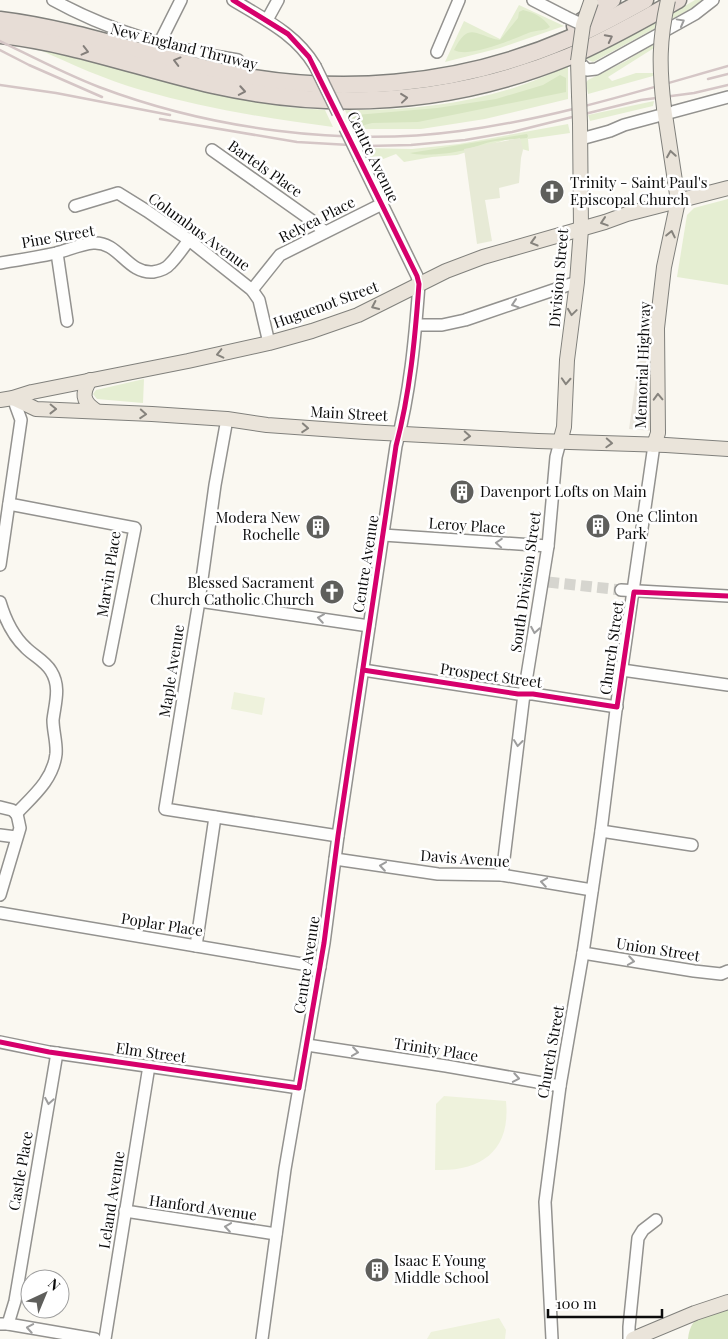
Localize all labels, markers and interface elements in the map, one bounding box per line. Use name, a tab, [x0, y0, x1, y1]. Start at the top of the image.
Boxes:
street label: New England Thruway	[108, 18, 260, 74]
one-way arrow	[676, 18, 685, 28]
one-way arrow	[604, 34, 613, 44]
one-way arrow	[80, 45, 89, 56]
one-way arrow	[173, 56, 182, 67]
one-way arrow	[238, 86, 247, 96]
one-way arrow	[400, 93, 408, 104]
street label: Centre Avenue	[343, 108, 405, 205]
street label: Bartels Place	[224, 135, 307, 201]
one-way arrow	[666, 150, 676, 159]
place label: Trinity - Saint Paul's Episcopal Church	[570, 172, 708, 209]
church icon: Trinity - Saint Paul's Episcopal Church	[539, 179, 565, 205]
street label: Columbus Avenue	[145, 187, 255, 275]
street label: Relyea Place	[275, 191, 358, 247]
one-way arrow	[600, 217, 609, 227]
street label: Pine Street	[20, 220, 97, 252]
street label: Division Street	[544, 227, 572, 328]
one-way arrow	[665, 229, 676, 238]
one-way arrow	[530, 237, 539, 247]
street label: Huguenot Street	[270, 276, 382, 332]
one-way arrow	[511, 298, 519, 308]
one-way arrow	[371, 300, 380, 311]
street label: Memorial Highway	[630, 301, 654, 429]
one-way arrow	[568, 308, 578, 317]
one-way arrow	[216, 348, 225, 359]
one-way arrow	[560, 377, 571, 385]
one-way arrow	[653, 393, 663, 400]
street label: Main Street	[310, 401, 389, 425]
one-way arrow	[49, 404, 57, 414]
one-way arrow	[140, 408, 148, 419]
one-way arrow	[301, 422, 309, 433]
one-way arrow	[464, 431, 472, 442]
one-way arrow	[605, 438, 613, 449]
building icon: Davenport Lofts on Main	[449, 479, 475, 505]
place label: Davenport Lofts on Main	[480, 481, 647, 501]
place label: One Clinton Park	[616, 506, 698, 543]
place label: Modera New Rochelle	[216, 507, 300, 544]
street label: South Division Street	[505, 509, 545, 654]
street label: Leroy Place	[428, 512, 506, 538]
street label: Centre Avenue	[347, 513, 383, 614]
building icon: One Clinton Park	[585, 513, 611, 539]
building icon: Modera New Rochelle	[305, 514, 331, 540]
street label: Marvin Place	[91, 529, 125, 618]
one-way arrow	[495, 538, 503, 549]
place label: Blessed Sacrament Church Catholic Church	[150, 572, 315, 609]
church icon: Blessed Sacrament Church Catholic Church	[319, 579, 345, 605]
street label: Church Street	[595, 599, 628, 696]
one-way arrow	[317, 614, 326, 624]
street label: Maple Avenue	[154, 623, 188, 719]
one-way arrow	[530, 625, 540, 634]
street label: Prospect Street	[439, 658, 544, 692]
one-way arrow	[513, 739, 524, 747]
street label: Davis Avenue	[420, 845, 510, 871]
one-way arrow	[379, 861, 387, 872]
one-way arrow	[540, 878, 549, 888]
street label: Poplar Place	[120, 908, 205, 940]
street label: Centre Avenue	[288, 914, 324, 1015]
street label: Union Street	[615, 933, 702, 966]
one-way arrow	[627, 955, 635, 965]
street label: Church Street	[532, 1003, 568, 1100]
street label: Trinity Place	[392, 1032, 480, 1066]
street label: Elm Street	[115, 1037, 188, 1067]
one-way arrow	[351, 1047, 360, 1057]
one-way arrow	[511, 1073, 520, 1083]
one-way arrow	[44, 1097, 54, 1105]
street label: Castle Place	[3, 1129, 37, 1212]
street label: Leland Avenue	[93, 1150, 129, 1250]
street label: Hanford Avenue	[148, 1190, 258, 1224]
one-way arrow	[224, 1222, 233, 1232]
place label: Isaac E Young Middle School	[394, 1250, 489, 1287]
building icon: Isaac E Young Middle School	[364, 1257, 390, 1283]
north arrow	[20, 1269, 70, 1319]
text: N	[44, 1274, 65, 1295]
scale bar	[548, 1286, 662, 1318]
text: 100 m	[556, 1293, 597, 1313]
one-way arrow	[26, 1323, 34, 1333]

